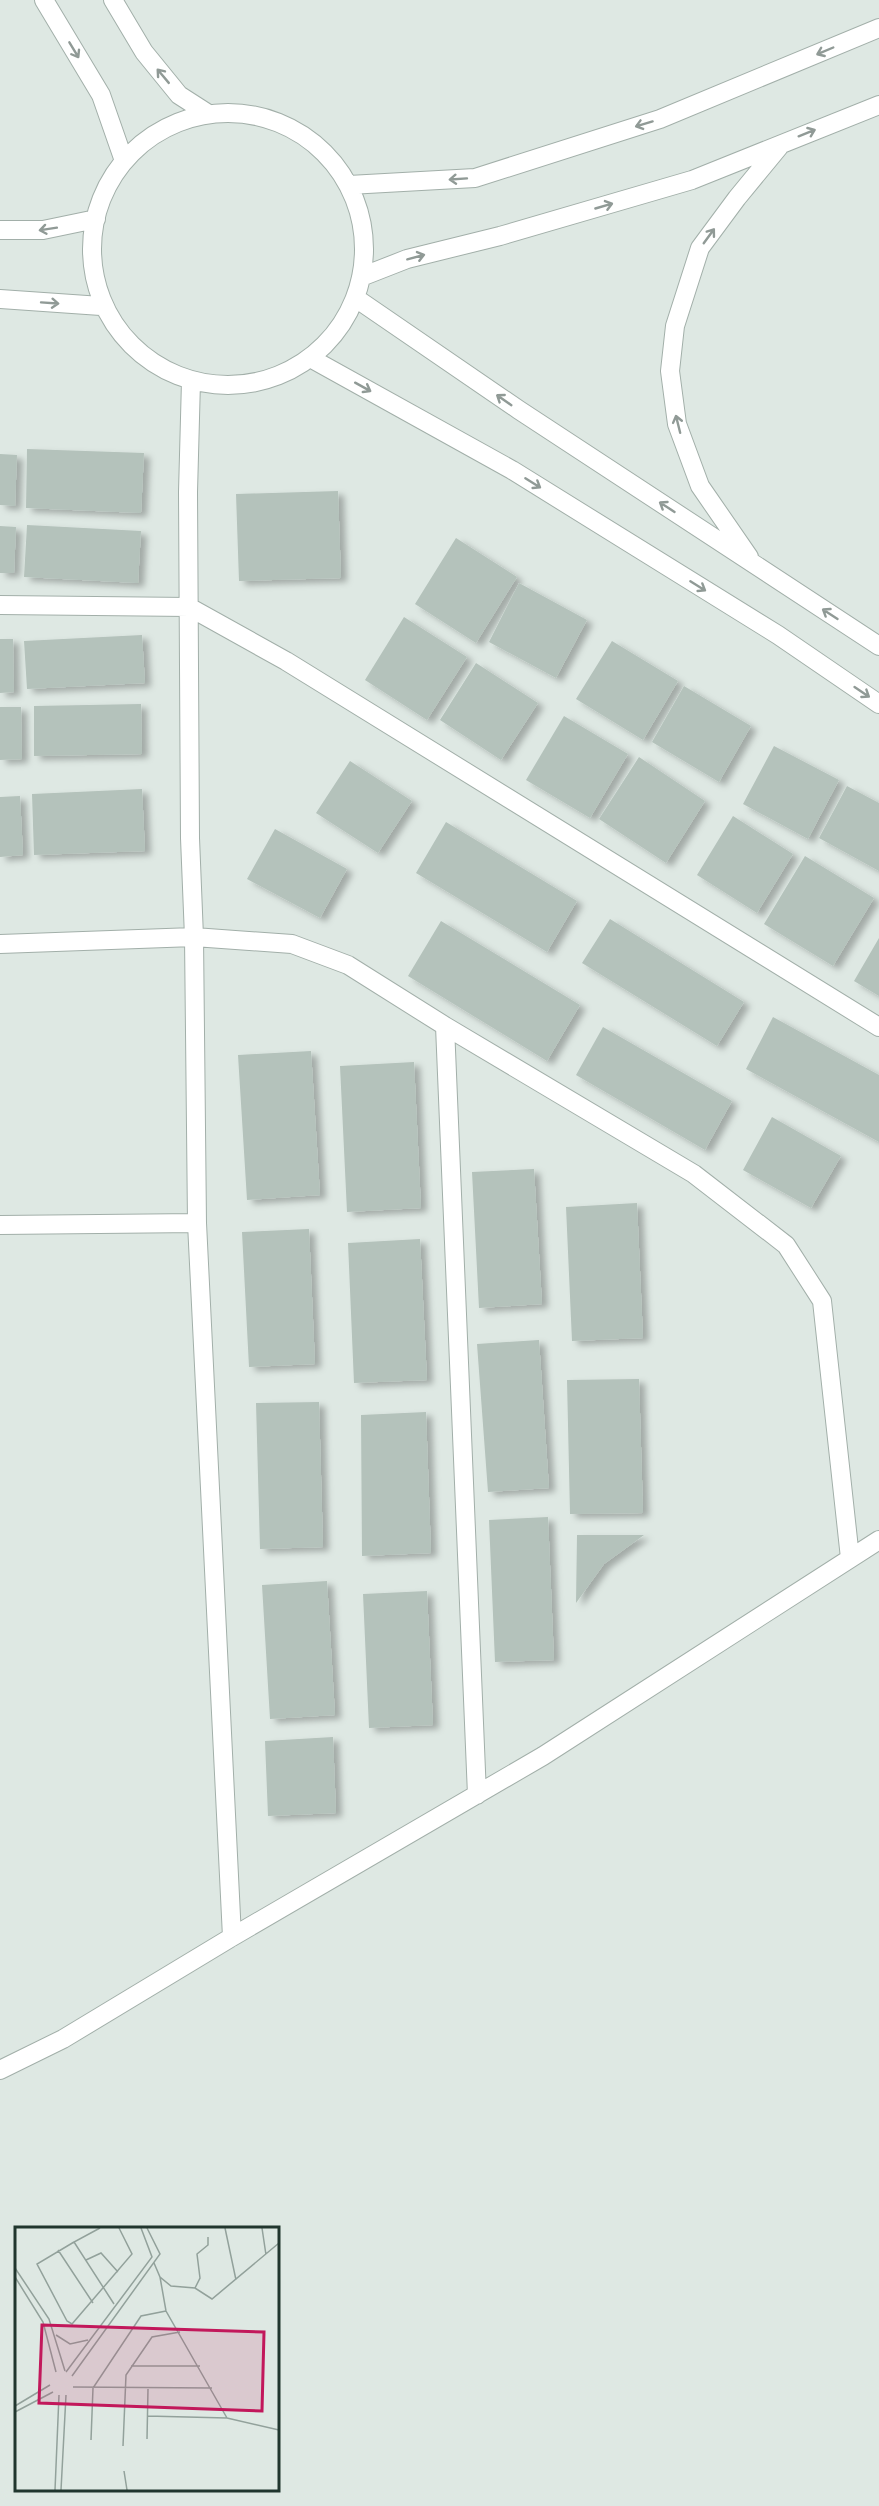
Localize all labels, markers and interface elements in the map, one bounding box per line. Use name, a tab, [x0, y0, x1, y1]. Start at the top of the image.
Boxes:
one-way arrow	[69, 41, 81, 58]
one-way arrow	[816, 46, 835, 57]
one-way arrow	[156, 69, 170, 84]
one-way arrow	[635, 119, 654, 130]
one-way arrow	[797, 127, 816, 138]
one-way arrow	[448, 174, 468, 185]
one-way arrow	[594, 200, 613, 211]
one-way arrow	[39, 223, 59, 234]
one-way arrow	[703, 229, 715, 245]
one-way arrow	[406, 250, 425, 262]
one-way arrow	[40, 297, 60, 308]
one-way arrow	[354, 381, 371, 393]
one-way arrow	[496, 394, 513, 406]
one-way arrow	[672, 414, 684, 433]
one-way arrow	[524, 477, 541, 489]
one-way arrow	[659, 501, 676, 513]
one-way arrow	[690, 580, 707, 593]
one-way arrow	[822, 608, 839, 620]
one-way arrow	[853, 686, 870, 698]
inset map	[15, 2227, 279, 2491]

